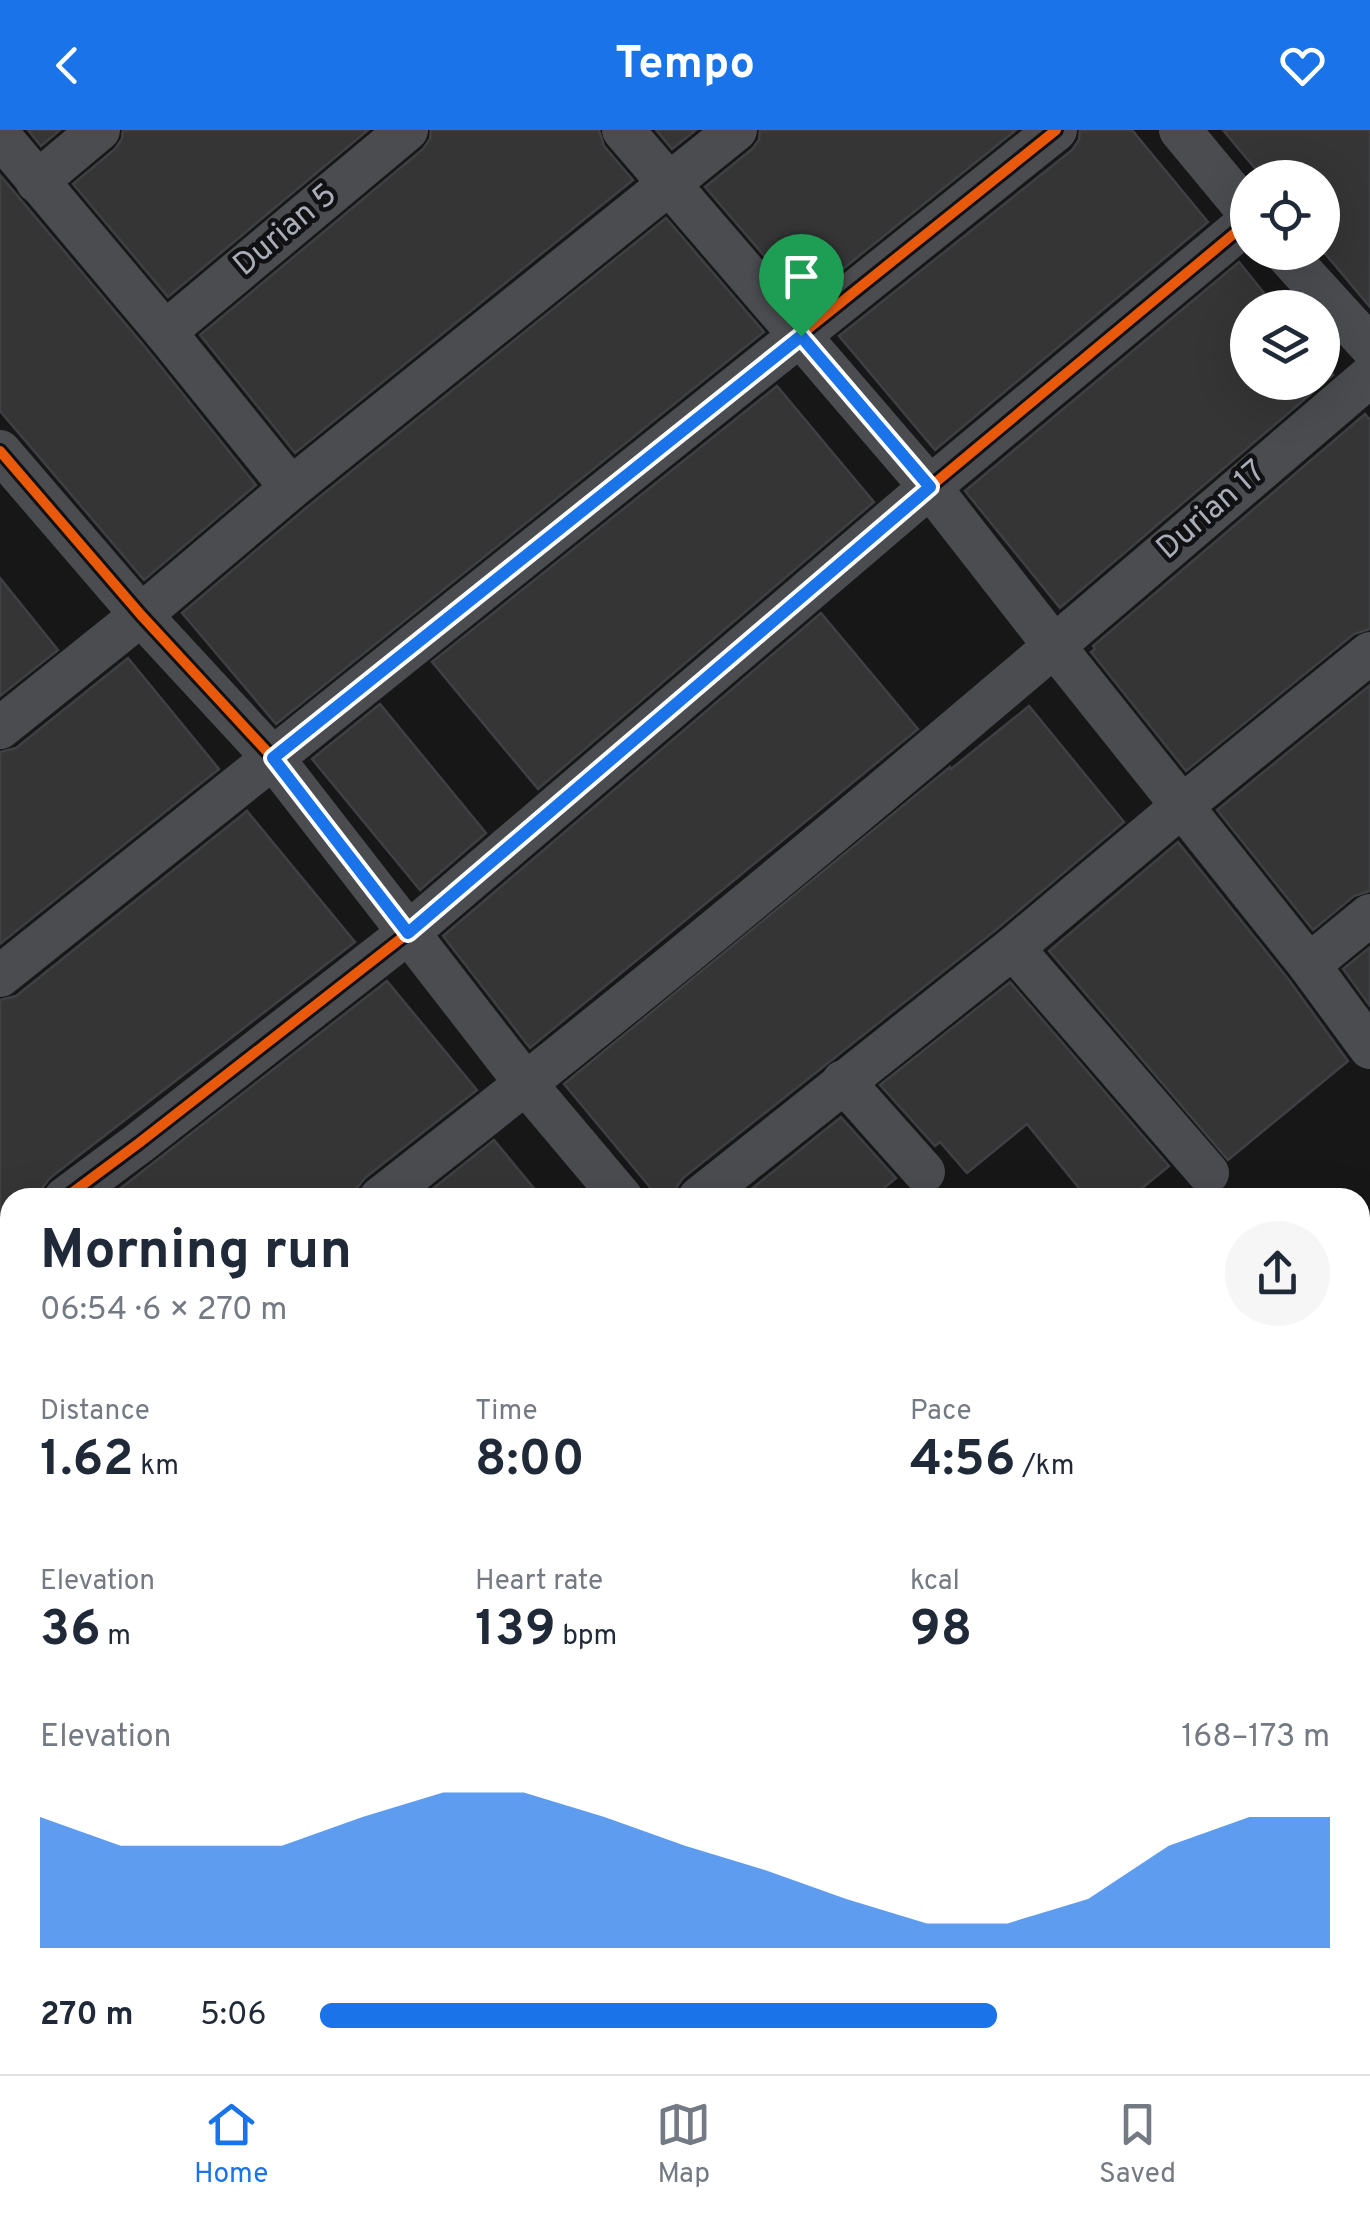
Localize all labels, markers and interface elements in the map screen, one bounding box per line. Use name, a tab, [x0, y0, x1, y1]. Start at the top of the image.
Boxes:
text: Tempo	[615, 37, 755, 94]
icon: back	[40, 38, 95, 93]
icon: heart	[1275, 38, 1330, 93]
map controls	[1230, 160, 1340, 400]
button: locate	[1230, 160, 1340, 270]
street label: Durian 5	[226, 176, 346, 286]
pin	[759, 234, 844, 337]
icon: arrive	[774, 249, 829, 304]
button: layers	[1230, 290, 1340, 400]
street label: Durian 17	[1149, 453, 1275, 569]
text: Morning run	[40, 1218, 352, 1288]
button: share	[1225, 1221, 1330, 1326]
text: 06:54 · 6 × 270 m	[40, 1291, 287, 1331]
text: Distance	[40, 1394, 150, 1430]
text: Time	[475, 1394, 538, 1430]
text: Pace	[910, 1394, 972, 1430]
text: 1.62	[40, 1430, 134, 1493]
text: 8:00	[475, 1430, 585, 1493]
text: 4:56	[910, 1430, 1016, 1493]
text: km	[134, 1449, 179, 1485]
text: /km	[1016, 1449, 1074, 1485]
text: Elevation	[40, 1564, 155, 1600]
text: Heart rate	[475, 1564, 603, 1600]
text: kcal	[910, 1564, 960, 1600]
text: 36	[40, 1600, 101, 1663]
text: 139	[475, 1600, 556, 1663]
text: 98	[910, 1600, 972, 1663]
text: m	[101, 1619, 131, 1655]
text: bpm	[556, 1619, 617, 1655]
text: Elevation	[40, 1718, 172, 1758]
text: 168–173 m	[1181, 1718, 1330, 1758]
text: 270 m	[40, 1996, 134, 2036]
text: 5:06	[200, 1996, 267, 2036]
tab: Home	[194, 2097, 268, 2193]
tab: Map	[656, 2097, 711, 2193]
tab: Saved	[1099, 2097, 1176, 2193]

